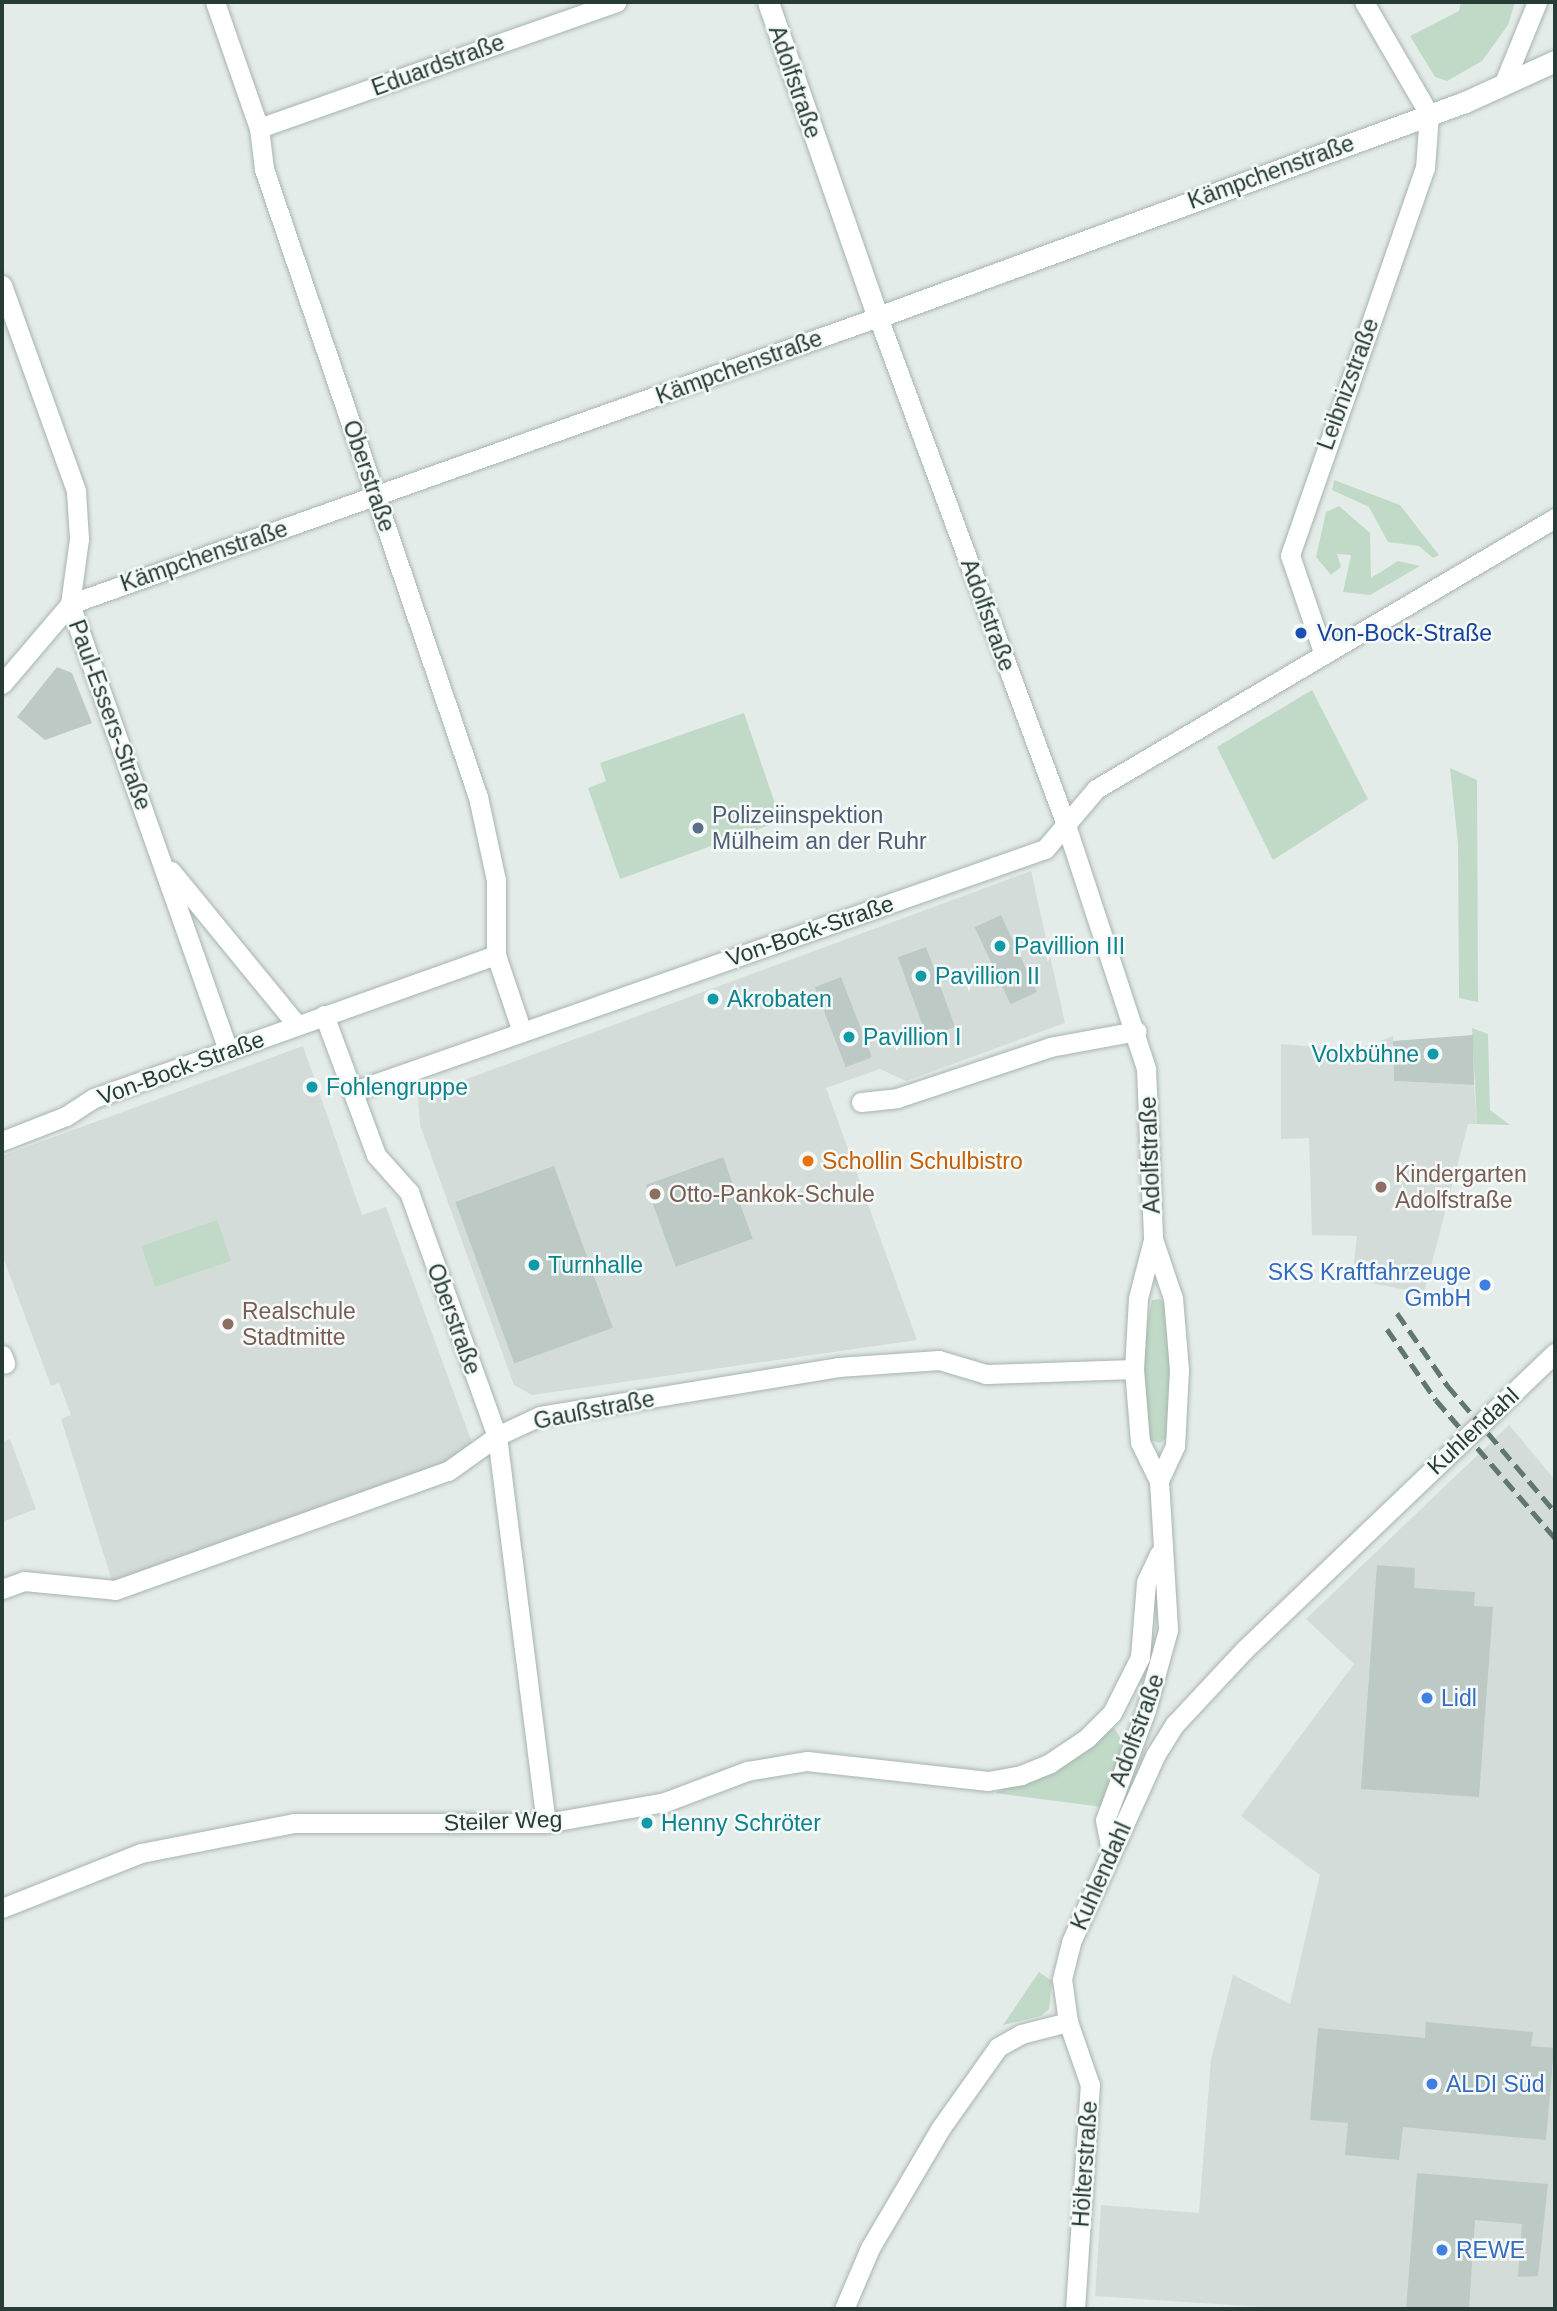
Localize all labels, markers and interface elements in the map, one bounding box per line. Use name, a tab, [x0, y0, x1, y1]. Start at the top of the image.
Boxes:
street label: Adolfstraße	[763, 22, 827, 142]
street label: Eduardstraße	[368, 28, 508, 102]
street label: Kämpchenstraße	[1184, 129, 1358, 215]
street label: Leibnizstraße	[1311, 314, 1385, 454]
street label: Kämpchenstraße	[652, 324, 826, 410]
street label: Oberstraße	[337, 417, 401, 535]
street label: Kämpchenstraße	[117, 514, 291, 598]
street label: Adolfstraße	[955, 555, 1021, 675]
street label: Paul-Essers-Straße	[63, 616, 157, 814]
place label: Von-Bock-Straße	[1317, 619, 1492, 647]
marker: Von-Bock-Straße	[1291, 623, 1311, 643]
place label: Polizeiinspektion Mülheim an der Ruhr	[712, 801, 927, 855]
marker: Polizeiinspektion Mülheim an der Ruhr	[690, 820, 706, 836]
street label: Von-Bock-Straße	[723, 889, 897, 973]
place label: Pavillion III	[1014, 932, 1125, 960]
marker: Pavillion III	[992, 938, 1008, 954]
place label: Pavillion II	[935, 962, 1040, 990]
marker: Pavillion II	[913, 968, 929, 984]
place label: Akrobaten	[727, 985, 832, 1013]
marker: Akrobaten	[705, 991, 721, 1007]
place label: Pavillion I	[863, 1023, 961, 1051]
street label: Von-Bock-Straße	[94, 1025, 268, 1111]
marker: Pavillion I	[841, 1029, 857, 1045]
place label: Volxbühne	[1312, 1040, 1419, 1068]
marker: Volxbühne	[1425, 1046, 1441, 1062]
place label: Fohlengruppe	[326, 1073, 468, 1101]
marker: Fohlengruppe	[304, 1079, 320, 1095]
street label: Adolfstraße	[1134, 1096, 1166, 1214]
place label: Schollin Schulbistro	[822, 1147, 1023, 1175]
marker: Schollin Schulbistro	[800, 1153, 816, 1169]
place label: Kindergarten Adolfstraße	[1395, 1160, 1527, 1214]
marker: Kindergarten Adolfstraße	[1373, 1179, 1389, 1195]
place label: Otto-Pankok-Schule	[669, 1180, 875, 1208]
marker: Otto-Pankok-Schule	[647, 1186, 663, 1202]
place label: Turnhalle	[548, 1251, 643, 1279]
marker: Turnhalle	[526, 1257, 542, 1273]
place label: SKS Kraftfahrzeuge GmbH	[1268, 1258, 1471, 1312]
street label: Oberstraße	[421, 1260, 487, 1378]
marker: SKS Kraftfahrzeuge GmbH	[1477, 1277, 1493, 1293]
place label: Realschule Stadtmitte	[242, 1297, 356, 1351]
marker: Realschule Stadtmitte	[220, 1316, 236, 1332]
street label: Kuhlendahl	[1421, 1382, 1525, 1480]
street label: Gaußstraße	[531, 1385, 657, 1435]
street label: Adolfstraße	[1104, 1670, 1170, 1790]
place label: Lidl	[1441, 1684, 1477, 1712]
marker: Lidl	[1419, 1690, 1435, 1706]
street label: Steiler Weg	[443, 1805, 563, 1837]
place label: Henny Schröter	[661, 1809, 821, 1837]
marker: Henny Schröter	[639, 1815, 655, 1831]
street label: Kuhlendahl	[1065, 1818, 1137, 1934]
place label: ALDI Süd	[1446, 2070, 1544, 2098]
marker: ALDI Süd	[1424, 2076, 1440, 2092]
street label: Hölterstraße	[1067, 2100, 1103, 2228]
place label: REWE	[1456, 2236, 1525, 2264]
marker: REWE	[1434, 2242, 1450, 2258]

